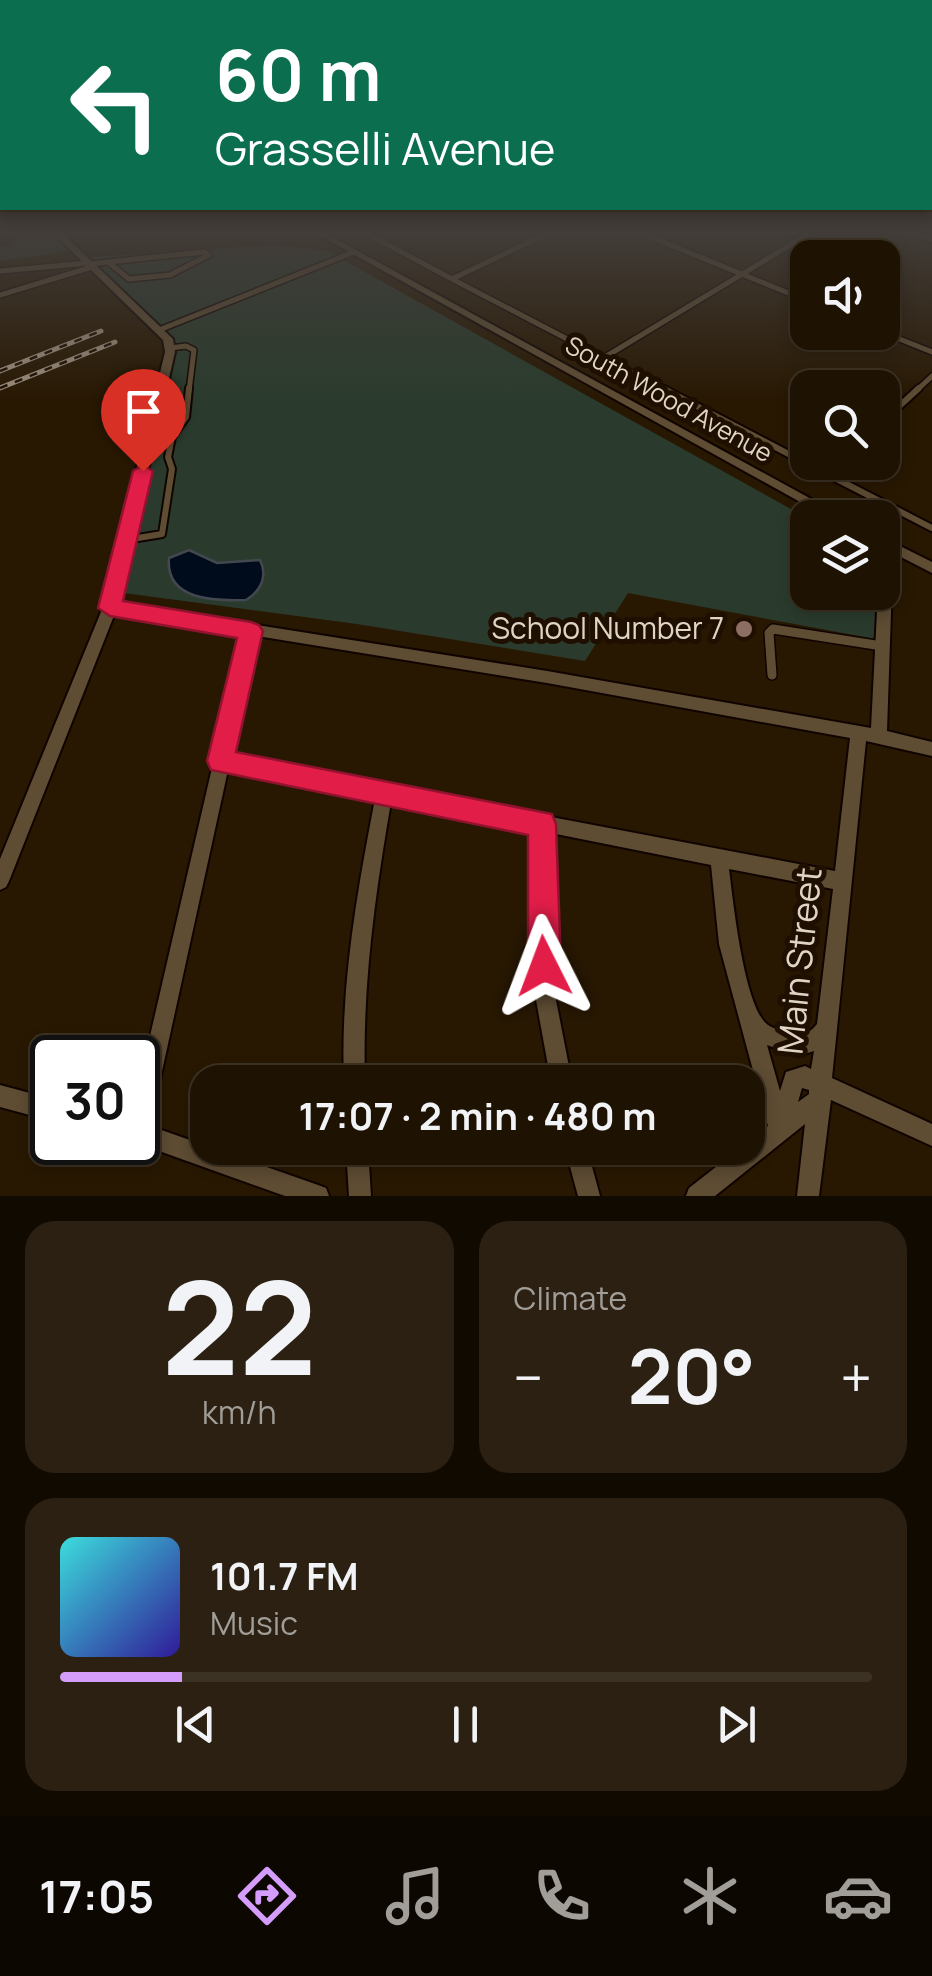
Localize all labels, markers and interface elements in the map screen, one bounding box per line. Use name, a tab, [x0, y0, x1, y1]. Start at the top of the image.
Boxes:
text: 60 m	[215, 26, 382, 122]
icon: left	[50, 40, 180, 170]
text: Grasselli Avenue	[215, 117, 555, 179]
map controls	[790, 240, 900, 610]
button: sound	[790, 240, 900, 350]
street label: South Wood Avenue	[559, 327, 779, 470]
pin	[101, 369, 186, 472]
button: search	[790, 370, 900, 480]
icon: arrive	[116, 384, 171, 439]
button: layers	[790, 500, 900, 610]
place label: School Number 7	[492, 607, 724, 648]
marker: School Number 7	[733, 618, 755, 640]
street label: Main Street	[765, 865, 833, 1057]
position arrow	[492, 914, 596, 1018]
speed limit sign: 30	[30, 1035, 160, 1165]
text: 17:07 · 2 min · 480 m	[299, 1089, 656, 1141]
text: 22	[162, 1236, 317, 1414]
text: Climate	[514, 1276, 627, 1320]
text: 20°	[628, 1324, 756, 1427]
text: −	[514, 1339, 543, 1415]
text: +	[840, 1339, 872, 1415]
text: km/h	[202, 1390, 276, 1434]
text: 101.7 FM	[210, 1549, 359, 1601]
text: Music	[210, 1601, 298, 1645]
icon: previous	[168, 1697, 223, 1752]
icon: pause	[438, 1697, 493, 1752]
icon: next	[709, 1697, 764, 1752]
icon: directions	[232, 1861, 302, 1931]
icon: music	[380, 1861, 450, 1931]
icon: phone	[527, 1861, 597, 1931]
icon: climate	[675, 1861, 745, 1931]
icon: car	[823, 1861, 893, 1931]
text: 17:05	[39, 1865, 154, 1927]

